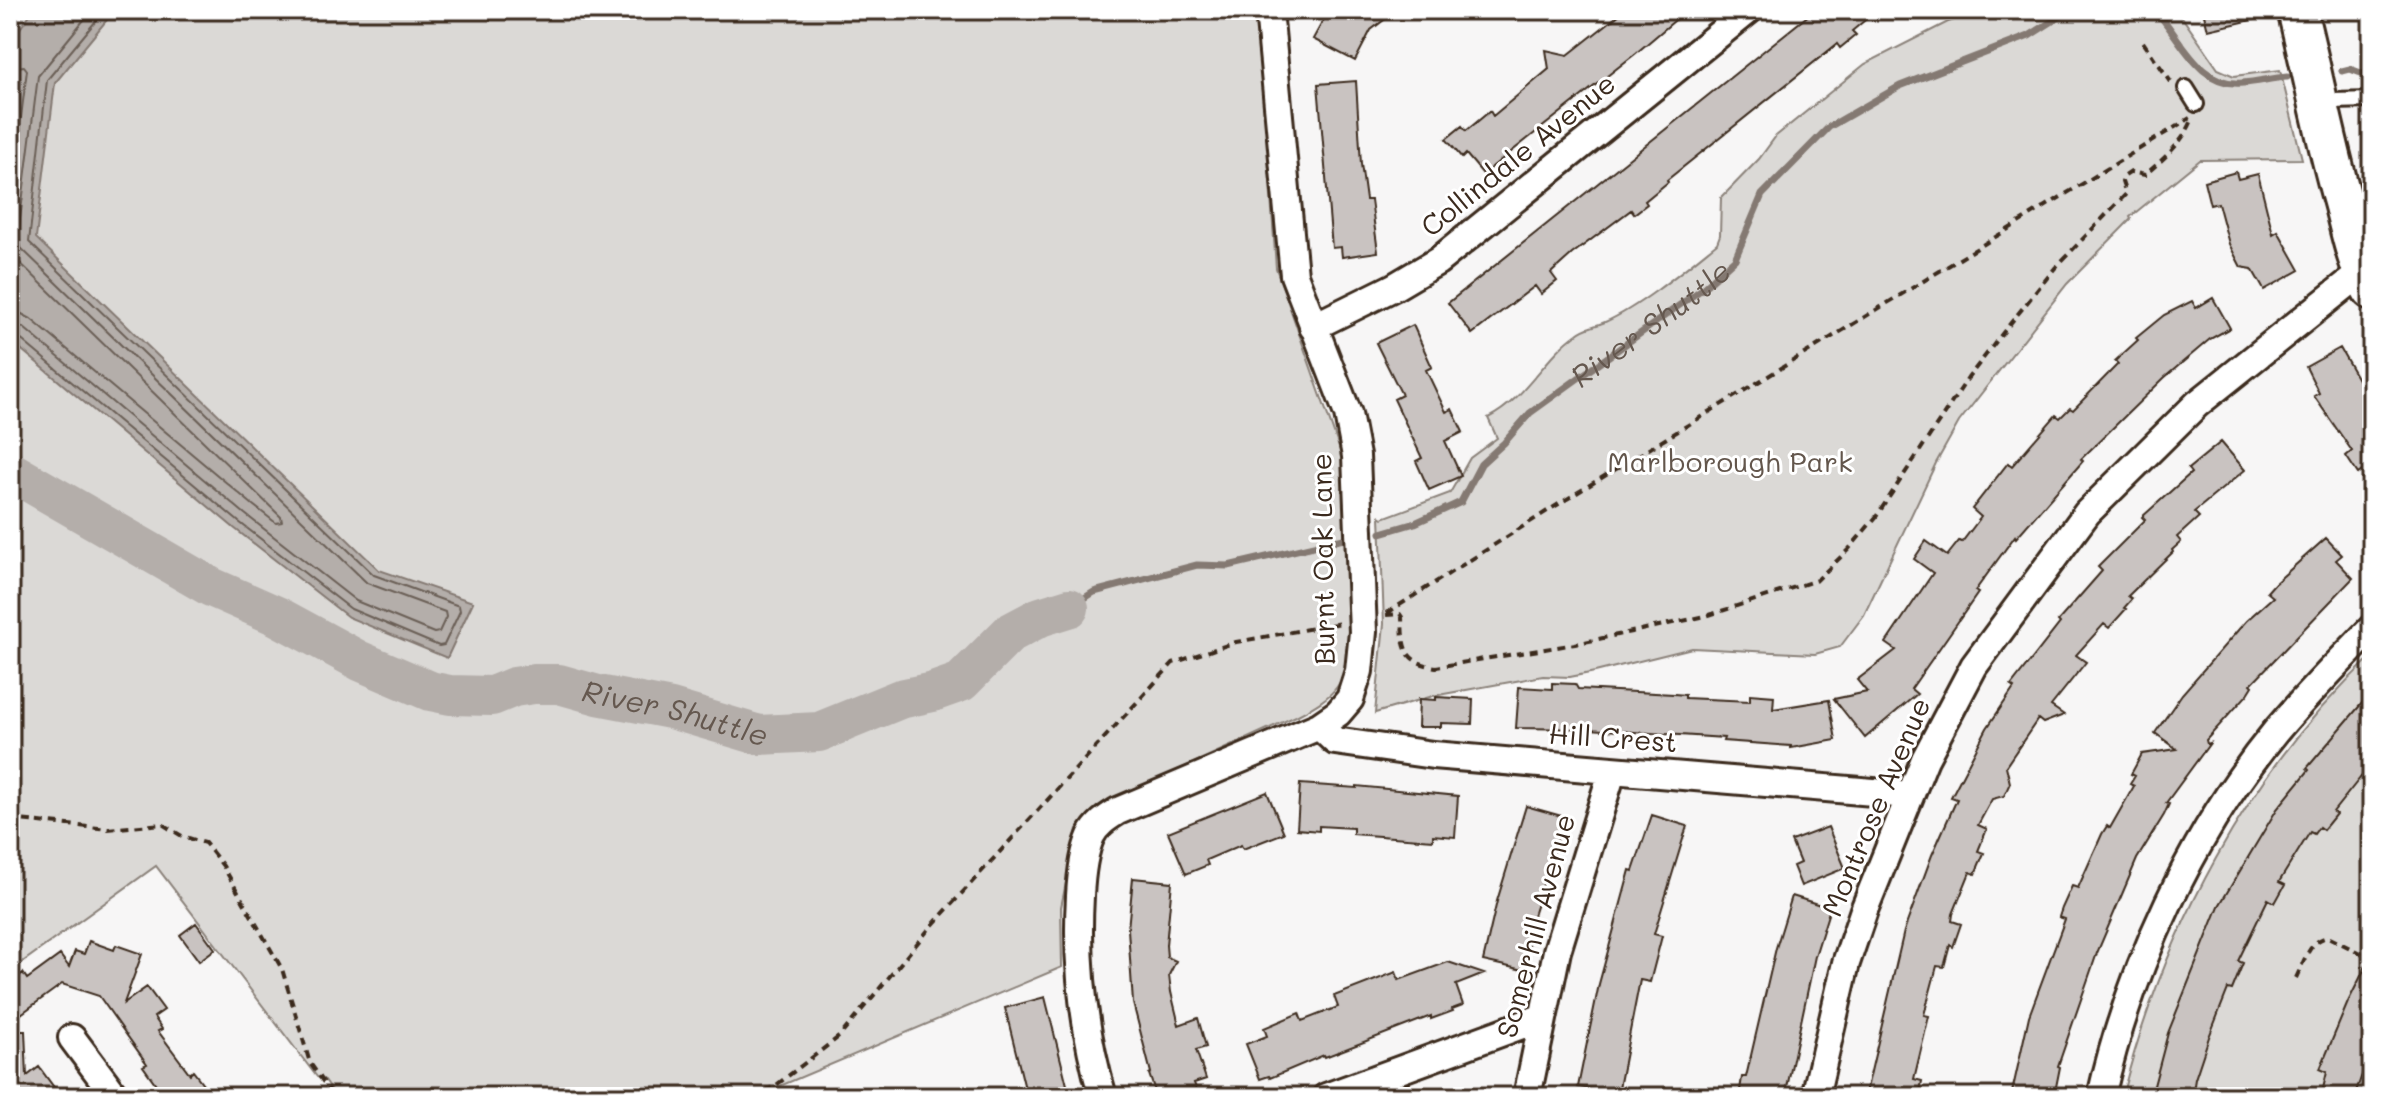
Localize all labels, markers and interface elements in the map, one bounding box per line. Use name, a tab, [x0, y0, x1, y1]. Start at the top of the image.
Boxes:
street label: Collindale Avenue	[1413, 65, 1622, 244]
water label: River Shuttle	[1562, 250, 1739, 395]
park label: Marlborough Park	[1607, 443, 1853, 479]
street label: Burnt Oak Lane	[1302, 453, 1342, 665]
water label: River Shuttle	[578, 670, 773, 755]
street label: Montrose Avenue	[1813, 692, 1937, 921]
street label: Hill Crest	[1548, 715, 1679, 759]
street label: Somerhill Avenue	[1488, 810, 1582, 1042]

